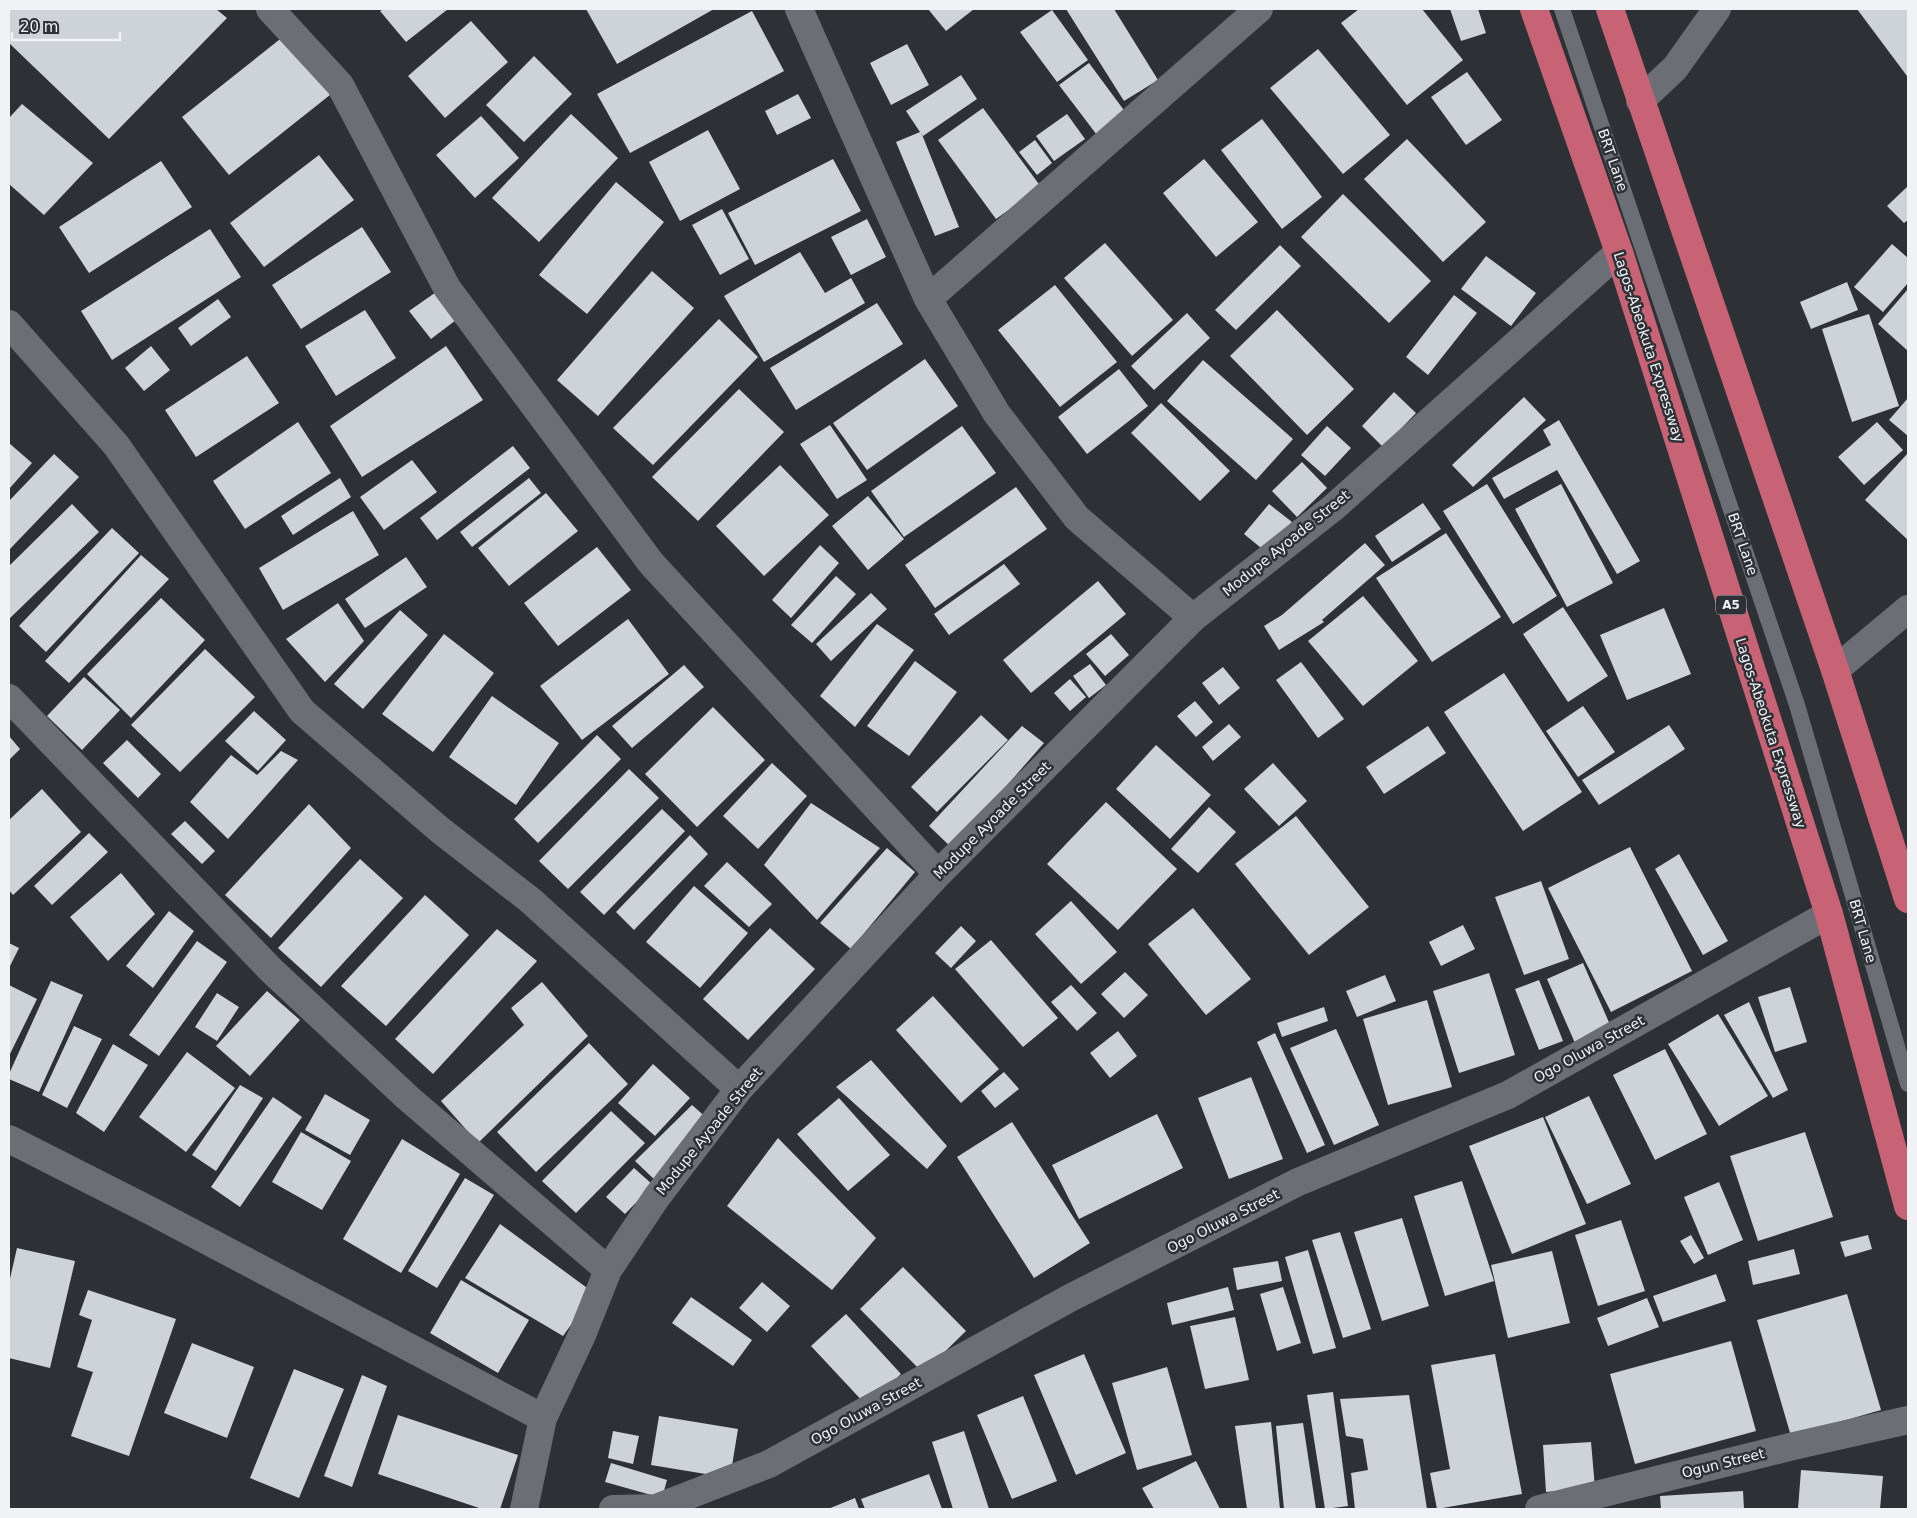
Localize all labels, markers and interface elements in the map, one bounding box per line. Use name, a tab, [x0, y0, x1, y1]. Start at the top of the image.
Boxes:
scale bar	[12, 10, 120, 42]
text: 20 m	[20, 18, 58, 36]
street label: BRT Lane	[1595, 127, 1631, 193]
street label: Lagos-Abeokuta Expressway	[1611, 250, 1687, 444]
street label: Modupe Ayoade Street	[1219, 486, 1353, 599]
street label: BRT Lane	[1725, 511, 1761, 577]
road number: A5	[1716, 596, 1746, 614]
street label: Lagos-Abeokuta Expressway	[1733, 636, 1809, 830]
street label: Modupe Ayoade Street	[930, 758, 1054, 882]
street label: BRT Lane	[1846, 897, 1880, 965]
street label: Ogo Oluwa Street	[1531, 1012, 1647, 1086]
street label: Modupe Ayoade Street	[653, 1064, 766, 1198]
street label: Ogo Oluwa Street	[1164, 1186, 1282, 1256]
street label: Ogo Oluwa Street	[808, 1374, 924, 1448]
street label: Ogun Street	[1680, 1445, 1766, 1481]

